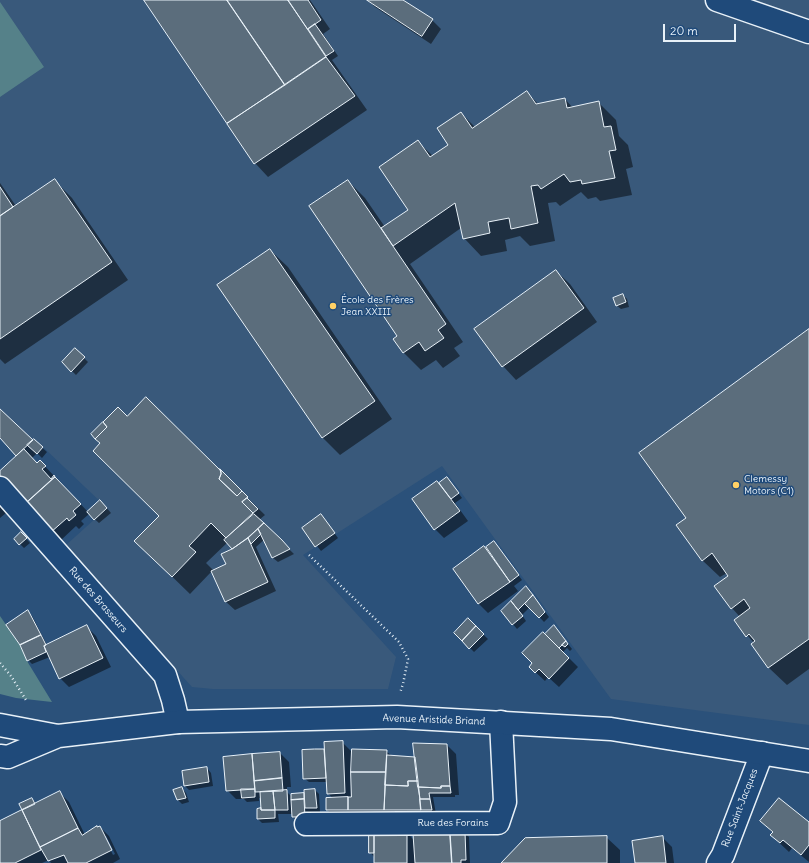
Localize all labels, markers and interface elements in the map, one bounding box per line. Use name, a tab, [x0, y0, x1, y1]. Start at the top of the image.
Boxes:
scale bar	[665, 16, 738, 42]
text: 20 m	[670, 23, 698, 38]
place label: École des Frères Jean XXIII	[341, 294, 414, 318]
marker: École des Frères Jean XXIII	[328, 301, 338, 311]
place label: Clemessy Motors (C1)	[744, 473, 794, 496]
marker: Clemessy Motors (C1)	[731, 480, 741, 490]
street label: Rue des Brasseurs	[66, 565, 130, 635]
street label: Avenue Aristide Briand	[382, 712, 486, 728]
street label: Rue Saint-Jacques	[720, 767, 760, 849]
street label: Rue des Forains	[417, 817, 489, 829]

